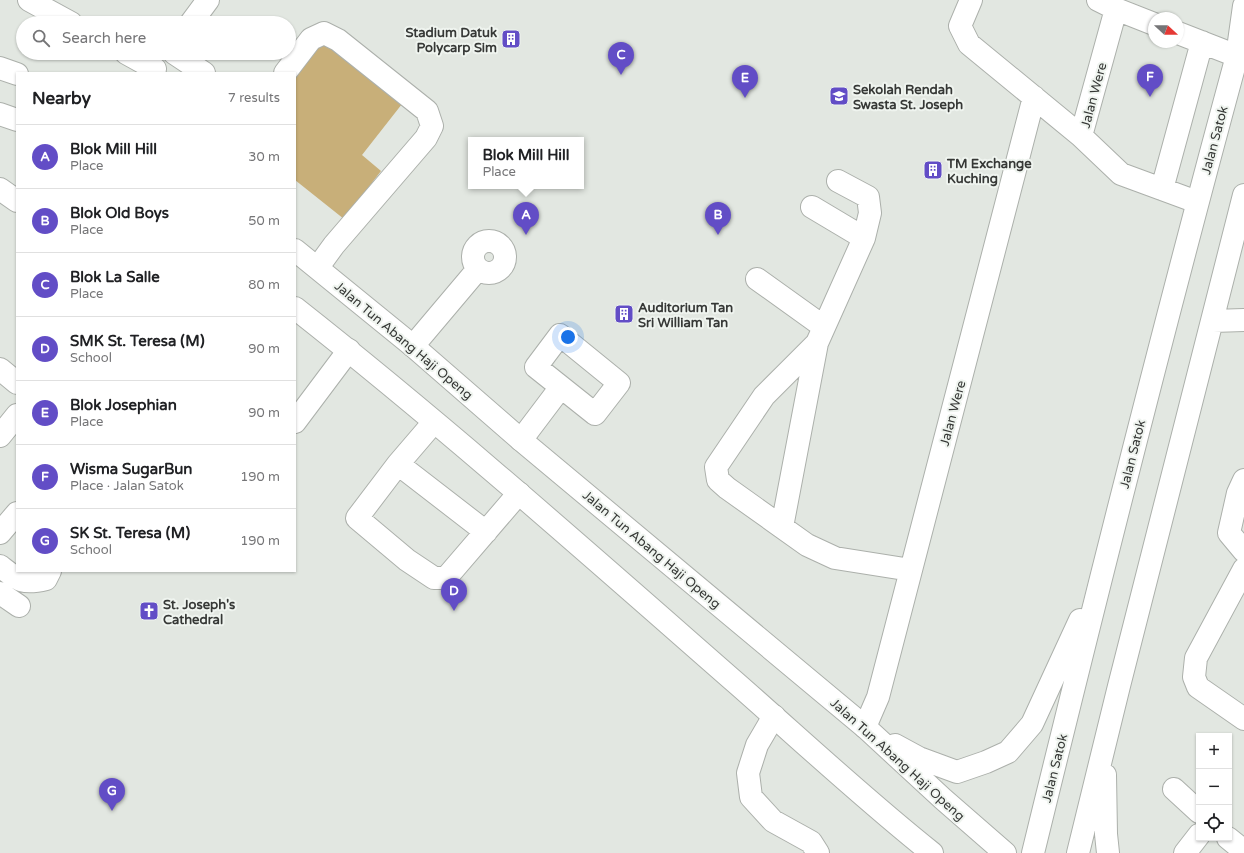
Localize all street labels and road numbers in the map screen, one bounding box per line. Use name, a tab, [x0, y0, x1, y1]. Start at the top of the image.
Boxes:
street label: Jalan Were	[1078, 61, 1110, 130]
street label: Jalan Satok	[1198, 104, 1232, 176]
street label: Jalan Tun Abang Haji Openg	[331, 278, 476, 403]
street label: Jalan Were	[937, 379, 969, 448]
street label: Jalan Satok	[1117, 418, 1149, 490]
street label: Jalan Tun Abang Haji Openg	[579, 487, 724, 612]
street label: Jalan Tun Abang Haji Openg	[827, 695, 968, 824]
street label: Jalan Satok	[1039, 732, 1071, 804]

